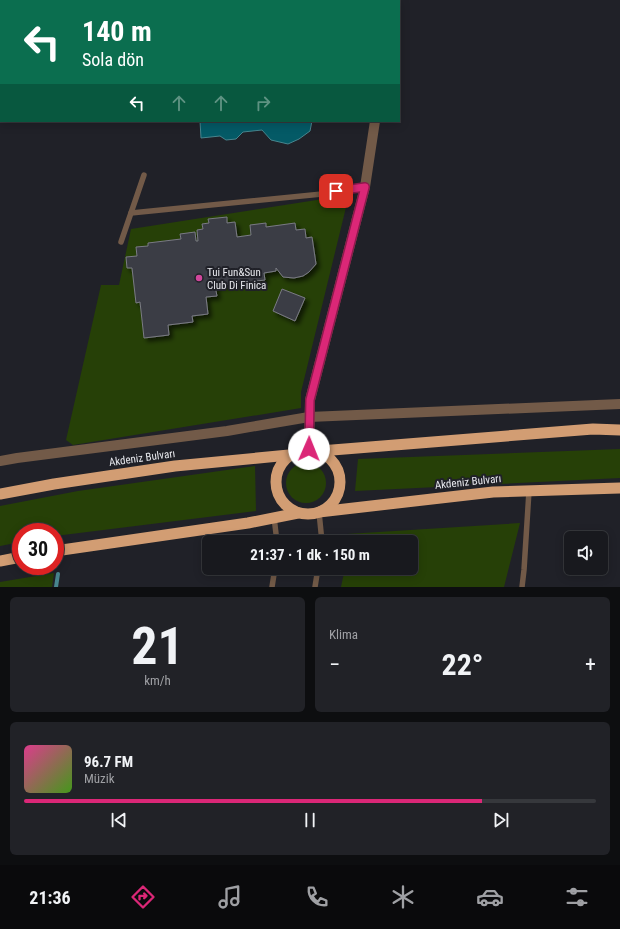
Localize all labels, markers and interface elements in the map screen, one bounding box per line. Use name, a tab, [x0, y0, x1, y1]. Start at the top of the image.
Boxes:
text: 140 m	[82, 15, 152, 48]
icon: left	[16, 16, 68, 68]
text: Sola dön	[82, 49, 144, 70]
icon: left	[126, 92, 148, 114]
icon: ahead	[168, 92, 190, 114]
icon: ahead	[210, 92, 232, 114]
icon: right	[252, 92, 274, 114]
pin	[319, 174, 353, 208]
icon: arrive	[325, 180, 347, 202]
place label: Tui Fun&Sun Club Di Finica	[207, 266, 266, 292]
marker: Tui Fun&Sun Club Di Finica	[194, 273, 204, 283]
position arrow	[288, 428, 330, 470]
street label: Akdeniz Bulvarı	[108, 447, 176, 469]
street label: Akdeniz Bulvarı	[434, 472, 502, 492]
speed limit sign: 30	[12, 523, 64, 575]
map controls	[564, 531, 608, 575]
button: sound	[564, 531, 608, 575]
text: 21:37 · 1 dk · 150 m	[250, 546, 370, 564]
text: 21	[131, 616, 184, 677]
text: Klima	[329, 627, 358, 642]
text: 22°	[442, 647, 484, 682]
text: −	[329, 652, 340, 677]
text: +	[585, 652, 596, 677]
text: km/h	[144, 673, 171, 688]
text: 96.7 FM	[84, 753, 133, 771]
text: Müzik	[84, 771, 115, 786]
icon: previous	[108, 809, 130, 831]
icon: pause	[299, 809, 321, 831]
icon: next	[490, 809, 512, 831]
icon: directions	[129, 883, 157, 911]
icon: music	[216, 883, 244, 911]
icon: phone	[303, 883, 331, 911]
icon: climate	[389, 883, 417, 911]
icon: car	[476, 883, 504, 911]
icon: filters	[563, 883, 591, 911]
text: 21:36	[29, 887, 71, 908]

